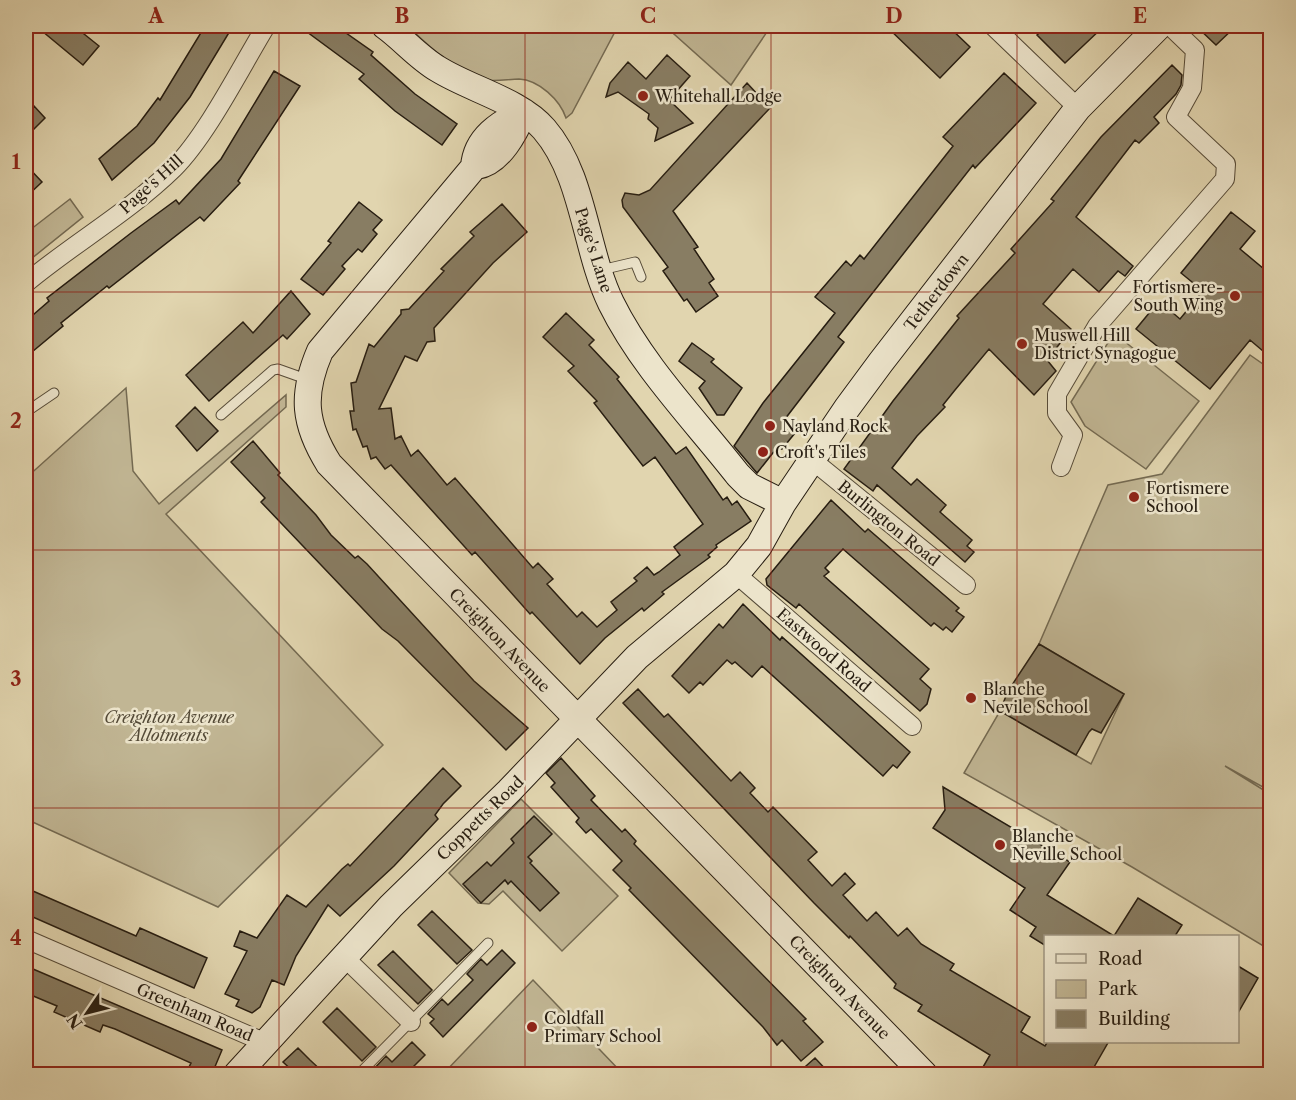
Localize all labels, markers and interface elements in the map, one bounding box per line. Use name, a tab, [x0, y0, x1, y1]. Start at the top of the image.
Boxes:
text: A	[147, 4, 164, 28]
text: B	[395, 4, 410, 28]
text: C	[640, 4, 656, 28]
text: D	[885, 4, 903, 28]
text: E	[1133, 4, 1147, 28]
place label: Whitehall Lodge	[654, 86, 782, 106]
marker: Whitehall Lodge	[636, 89, 650, 103]
text: 1	[12, 150, 21, 174]
street label: Page's Hill	[115, 150, 187, 218]
street label: Page's Lane	[571, 205, 617, 295]
street label: Tetherdown	[900, 249, 972, 335]
place label: Fortismere- South Wing	[1133, 277, 1224, 315]
marker: Fortismere- South Wing	[1228, 289, 1242, 303]
place label: Muswell Hill District Synagogue	[1034, 325, 1177, 363]
marker: Muswell Hill District Synagogue	[1015, 337, 1029, 351]
text: 2	[10, 409, 22, 433]
place label: Nayland Rock	[782, 416, 889, 436]
marker: Nayland Rock	[763, 419, 777, 433]
place label: Croft's Tiles	[775, 442, 866, 462]
marker: Croft's Tiles	[756, 445, 770, 459]
street label: Burlington Road	[834, 476, 944, 570]
place label: Fortismere School	[1146, 478, 1229, 516]
marker: Fortismere School	[1127, 490, 1141, 504]
street label: Creighton Avenue	[445, 584, 555, 696]
street label: Eastwood Road	[773, 604, 875, 696]
text: 3	[10, 667, 22, 691]
place label: Blanche Nevile School	[983, 679, 1089, 717]
marker: Blanche Nevile School	[964, 691, 978, 705]
park label: Creighton Avenue Allotments	[104, 707, 235, 745]
street label: Coppetts Road	[432, 771, 528, 864]
place label: Blanche Neville School	[1012, 826, 1122, 864]
marker: Blanche Neville School	[993, 838, 1007, 852]
text: 4	[10, 926, 22, 950]
street label: Creighton Avenue	[785, 931, 895, 1043]
legend	[1044, 935, 1239, 1043]
text: Road	[1098, 948, 1143, 970]
street label: Greenham Road	[134, 978, 256, 1046]
text: Park	[1098, 978, 1139, 1000]
north arrow	[57, 983, 117, 1043]
place label: Coldfall Primary School	[544, 1008, 662, 1046]
text: Building	[1098, 1008, 1170, 1030]
text: N	[62, 1010, 87, 1033]
marker: Coldfall Primary School	[525, 1020, 539, 1034]

